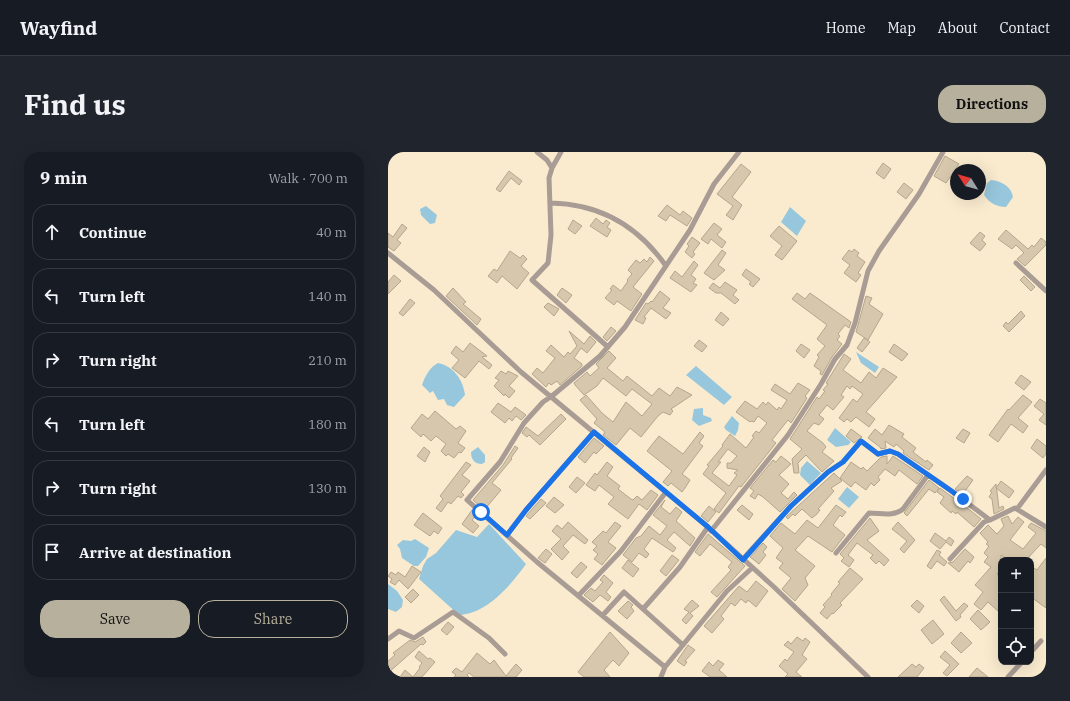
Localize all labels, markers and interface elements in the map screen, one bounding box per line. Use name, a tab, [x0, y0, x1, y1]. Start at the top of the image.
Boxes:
text: Wayfind	[20, 16, 97, 40]
text: Home	[826, 19, 865, 37]
text: Map	[887, 19, 916, 37]
text: About	[938, 19, 977, 37]
text: Contact	[999, 19, 1050, 37]
button: Directions	[938, 85, 1046, 123]
text: Find us	[24, 86, 126, 123]
north arrow	[950, 164, 986, 200]
text: 9 min	[40, 167, 88, 189]
text: Walk · 700 m	[269, 170, 348, 187]
icon: ahead	[41, 221, 63, 243]
text: Continue	[79, 223, 146, 242]
text: 40 m	[316, 224, 347, 241]
icon: left	[41, 285, 63, 307]
text: Turn left	[79, 287, 145, 306]
text: 140 m	[308, 288, 347, 305]
icon: right	[41, 349, 63, 371]
text: Turn right	[79, 351, 157, 370]
text: 210 m	[308, 352, 347, 369]
icon: left	[41, 413, 63, 435]
text: Turn left	[79, 415, 145, 434]
text: 180 m	[308, 416, 347, 433]
icon: right	[41, 477, 63, 499]
text: Turn right	[79, 479, 157, 498]
text: 130 m	[308, 480, 347, 497]
route end	[954, 490, 972, 508]
route start	[472, 503, 490, 521]
icon: arrive	[41, 541, 63, 563]
text: Arrive at destination	[79, 543, 231, 562]
map controls	[998, 557, 1034, 665]
button: +	[998, 557, 1034, 593]
button: −	[998, 593, 1034, 629]
button: Save	[40, 600, 190, 638]
button: Share	[198, 600, 348, 638]
button: locate	[998, 629, 1034, 665]

